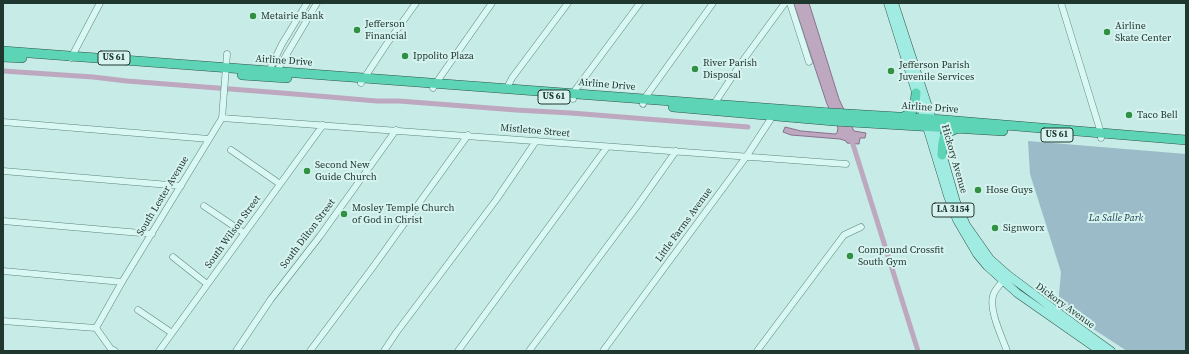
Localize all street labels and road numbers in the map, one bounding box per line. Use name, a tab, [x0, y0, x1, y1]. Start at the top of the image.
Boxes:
road number: US 61	[98, 51, 130, 65]
street label: Airline Drive	[255, 53, 313, 69]
street label: Airline Drive	[578, 77, 636, 93]
road number: US 61	[538, 90, 570, 104]
street label: Airline Drive	[901, 100, 959, 116]
street label: Mistletoe Street	[500, 122, 570, 140]
street label: Hickory Avenue	[938, 123, 970, 195]
road number: US 61	[1041, 128, 1073, 142]
street label: South Lester Avenue	[134, 154, 192, 238]
street label: Little Farms Avenue	[653, 185, 715, 265]
street label: South Wilson Street	[202, 193, 264, 271]
street label: South Dilton Street	[278, 197, 338, 271]
road number: LA 3154	[932, 203, 974, 217]
street label: Dickory Avenue	[1033, 281, 1097, 331]

